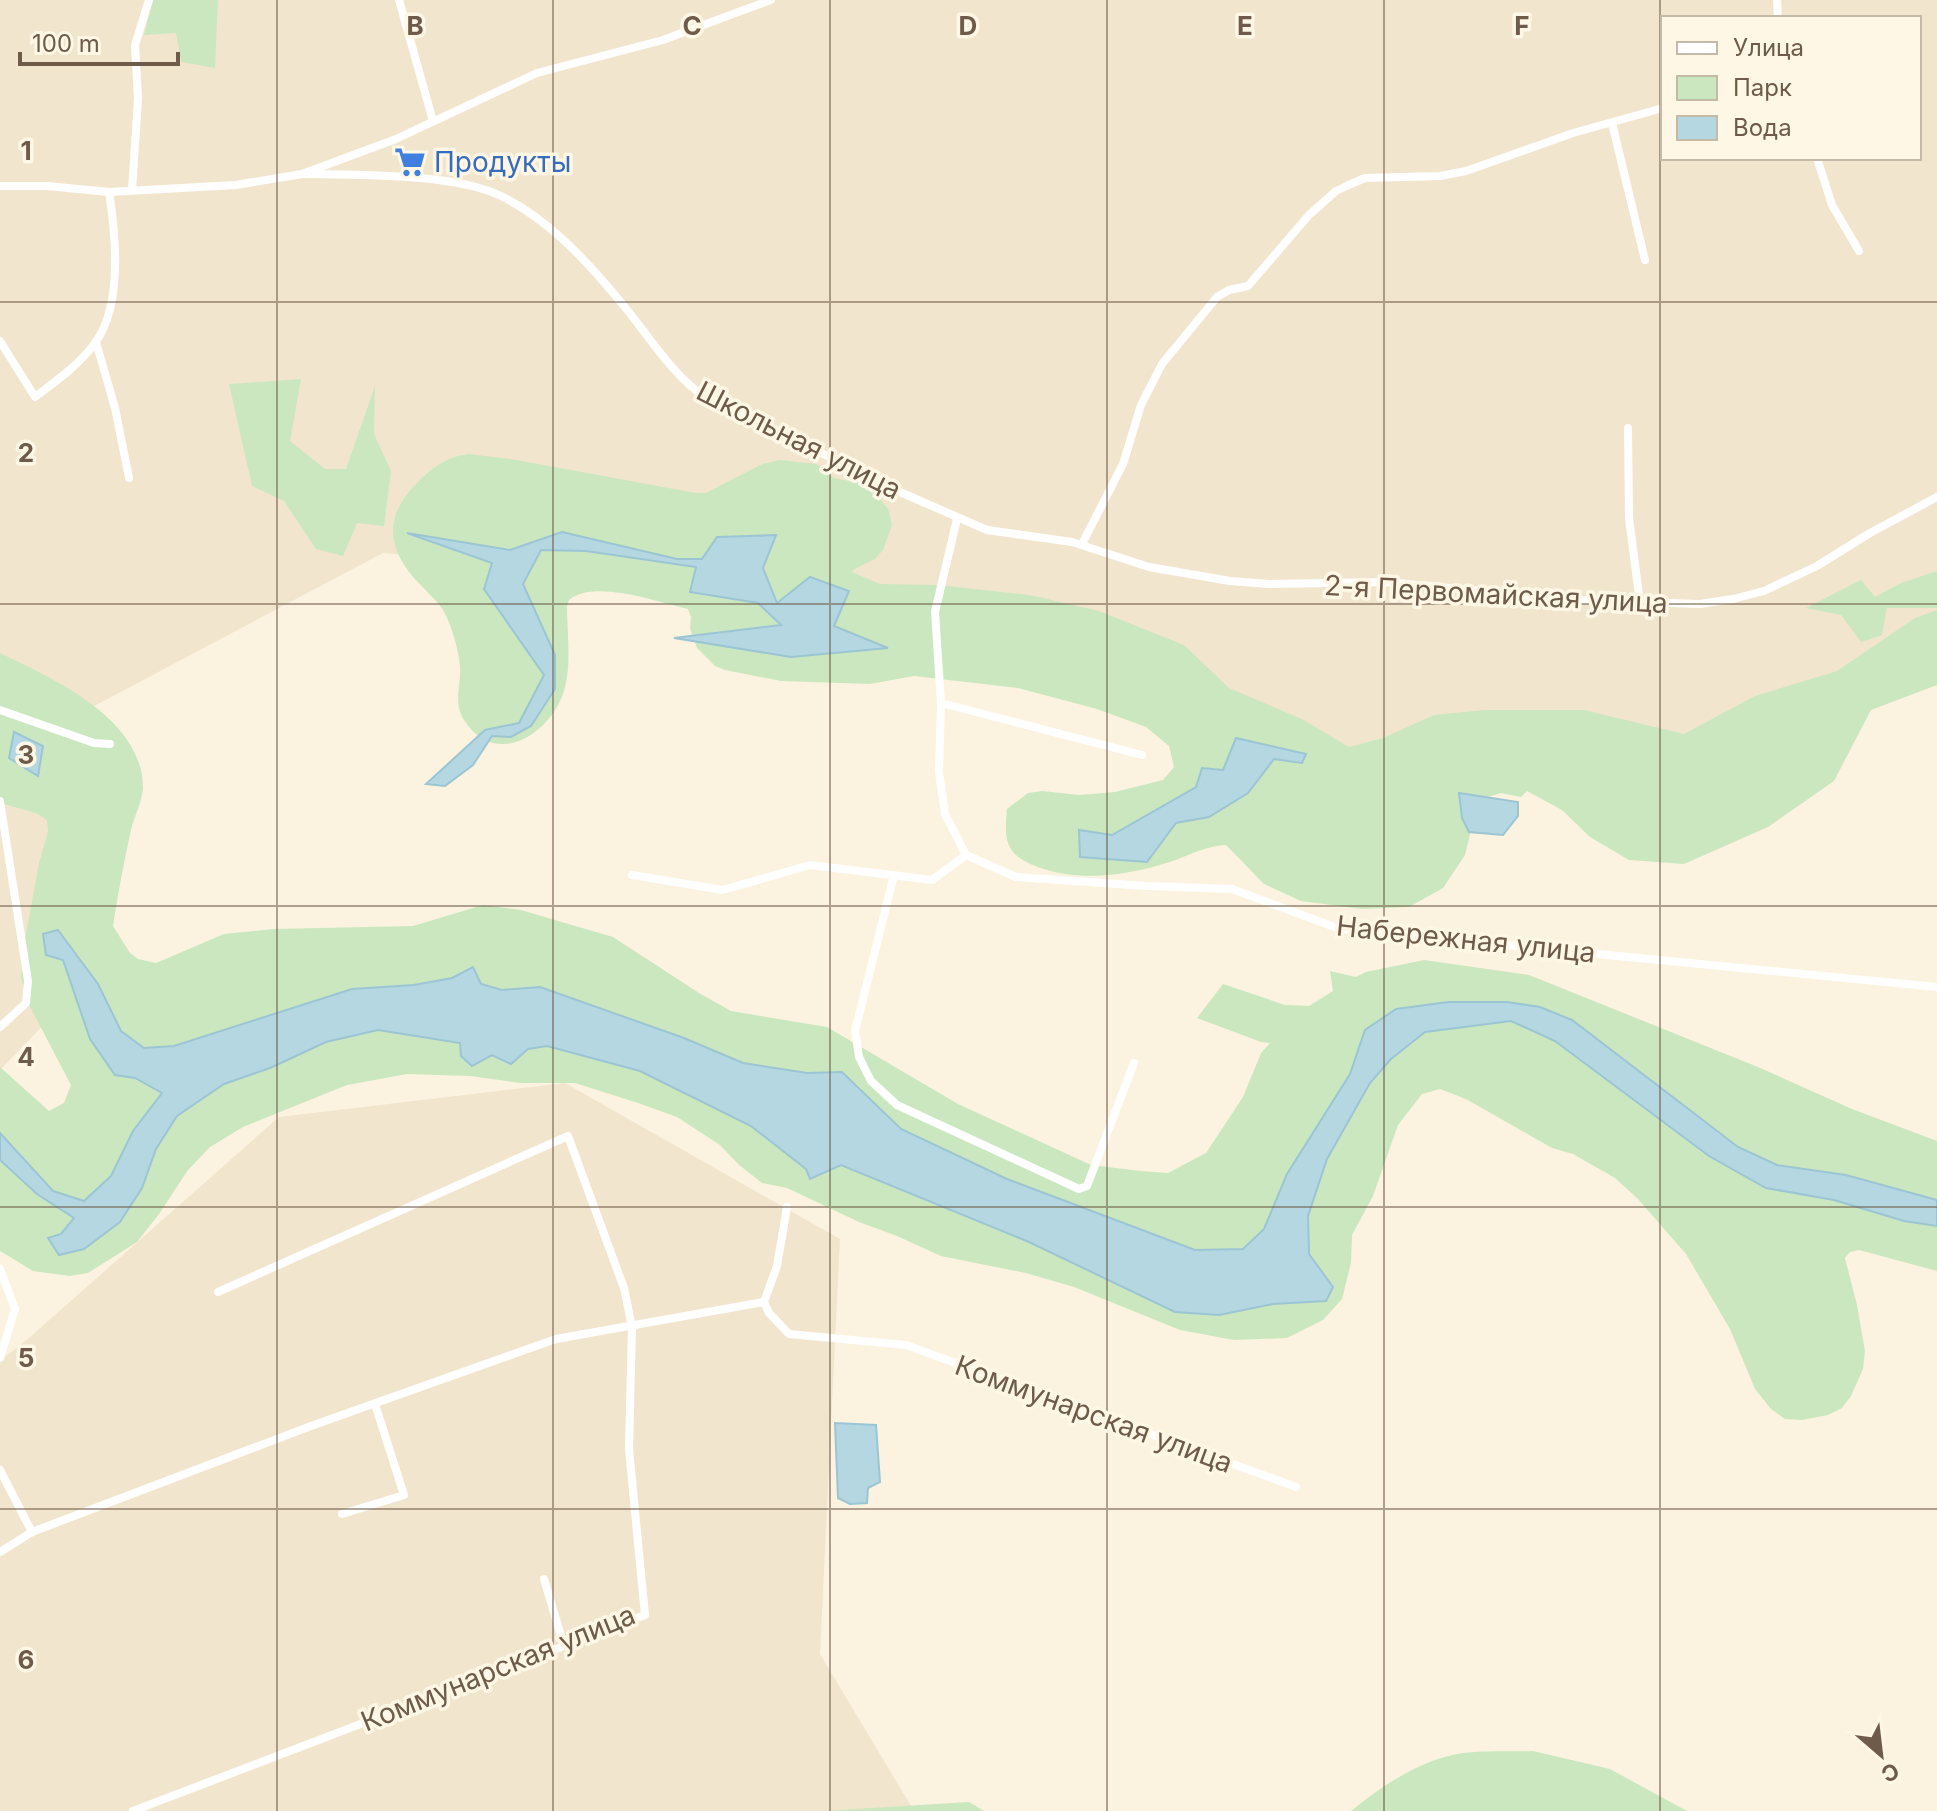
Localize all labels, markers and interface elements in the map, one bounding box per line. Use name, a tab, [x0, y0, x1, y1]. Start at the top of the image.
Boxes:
text: B	[406, 10, 424, 41]
text: C	[682, 10, 702, 41]
text: D	[959, 10, 977, 41]
text: E	[1237, 10, 1253, 41]
text: F	[1514, 10, 1530, 41]
scale bar	[20, 16, 178, 66]
legend	[1661, 16, 1921, 160]
text: 100 m	[32, 29, 100, 58]
text: Улица	[1733, 33, 1804, 62]
text: Парк	[1733, 73, 1792, 102]
text: Вода	[1733, 113, 1792, 142]
text: 1	[20, 135, 32, 166]
supermarket icon: Продукты	[393, 145, 427, 179]
place label: Продукты	[434, 145, 571, 179]
street label: Школьная улица	[691, 374, 907, 506]
text: 2	[18, 437, 34, 468]
street label: 2-я Первомайская улица	[1323, 568, 1669, 620]
text: 3	[18, 739, 34, 770]
street label: Набережная улица	[1335, 908, 1597, 970]
text: 4	[17, 1041, 35, 1072]
text: 5	[18, 1342, 34, 1373]
street label: Коммунарская улица	[951, 1348, 1237, 1480]
street label: Коммунарская улица	[356, 1597, 640, 1739]
text: 6	[18, 1644, 34, 1675]
north arrow	[1841, 1715, 1921, 1795]
text: С	[1877, 1757, 1904, 1788]

